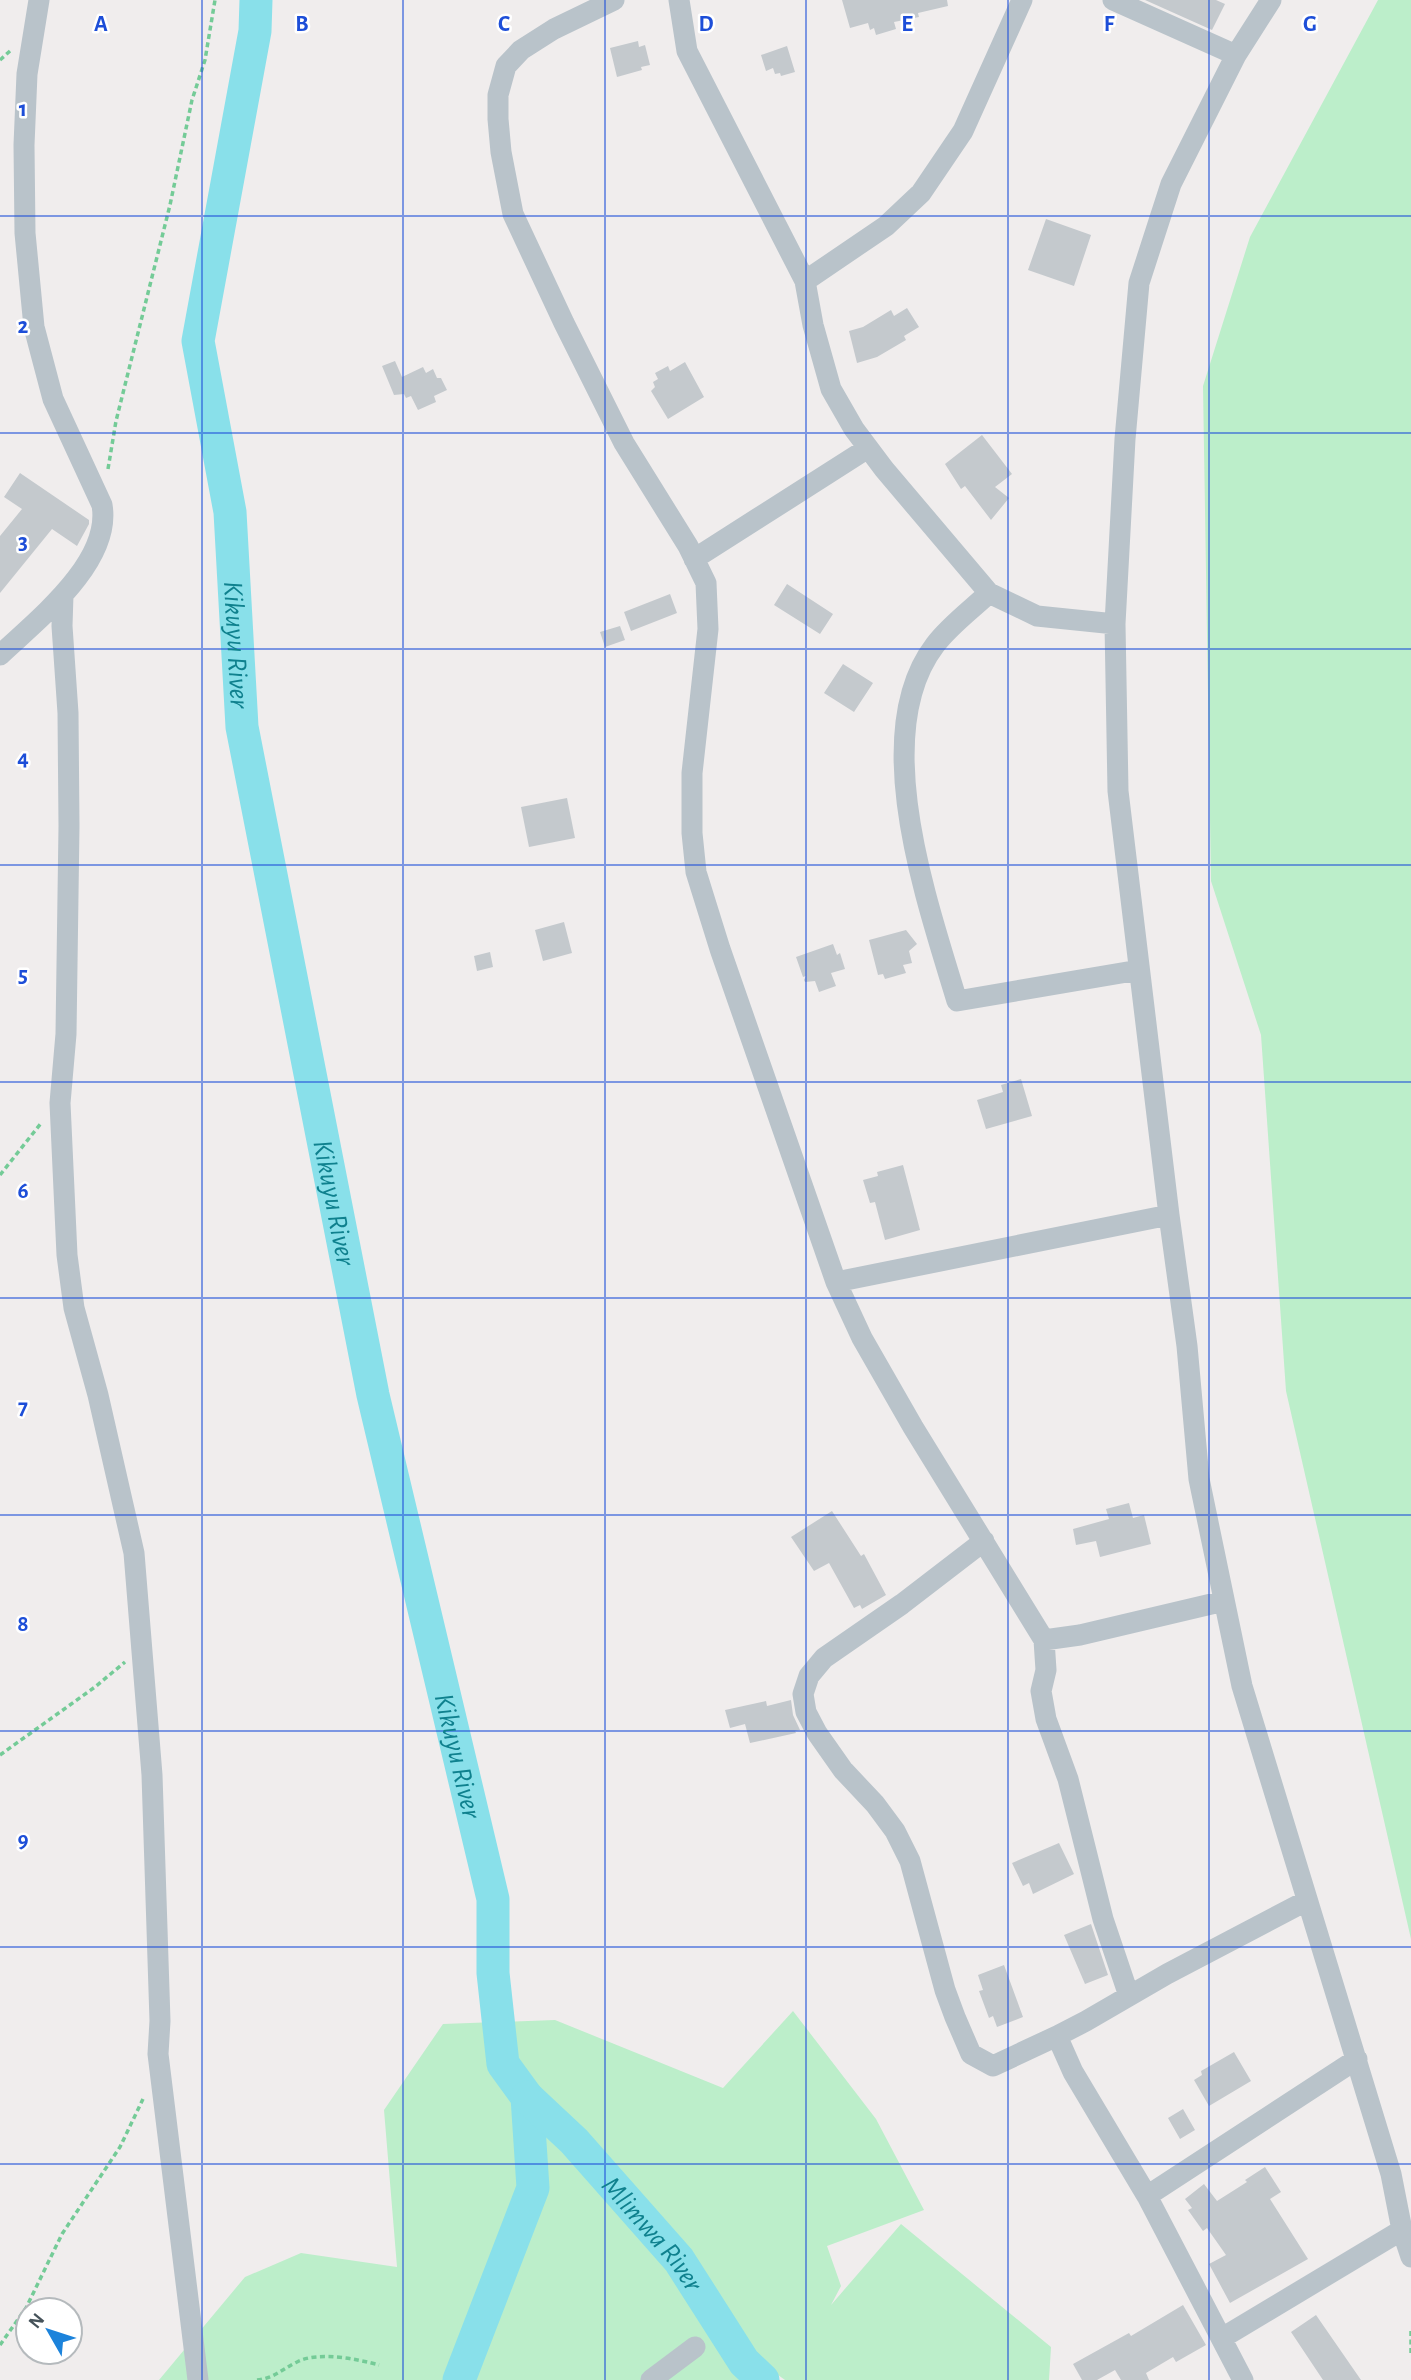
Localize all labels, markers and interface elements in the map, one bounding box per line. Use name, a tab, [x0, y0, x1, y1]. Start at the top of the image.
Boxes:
text: A	[94, 13, 108, 36]
text: B	[295, 13, 309, 36]
text: C	[498, 13, 510, 36]
text: D	[698, 13, 714, 36]
text: E	[901, 13, 913, 36]
text: F	[1104, 13, 1115, 36]
text: G	[1303, 13, 1317, 36]
text: 1	[19, 98, 27, 121]
text: 2	[18, 315, 29, 338]
text: 3	[18, 531, 28, 554]
water label: Kikuyu River	[218, 580, 253, 710]
text: 4	[17, 747, 29, 770]
text: 5	[18, 964, 28, 987]
water label: Kikuyu River	[307, 1138, 359, 1269]
text: 6	[17, 1180, 29, 1203]
text: 7	[18, 1396, 28, 1419]
text: 8	[17, 1613, 29, 1636]
water label: Kikuyu River	[429, 1691, 485, 1822]
text: 9	[17, 1829, 29, 1852]
water label: Mlimwa River	[596, 2172, 707, 2297]
north arrow	[14, 2296, 84, 2366]
text: N	[25, 2310, 48, 2332]

